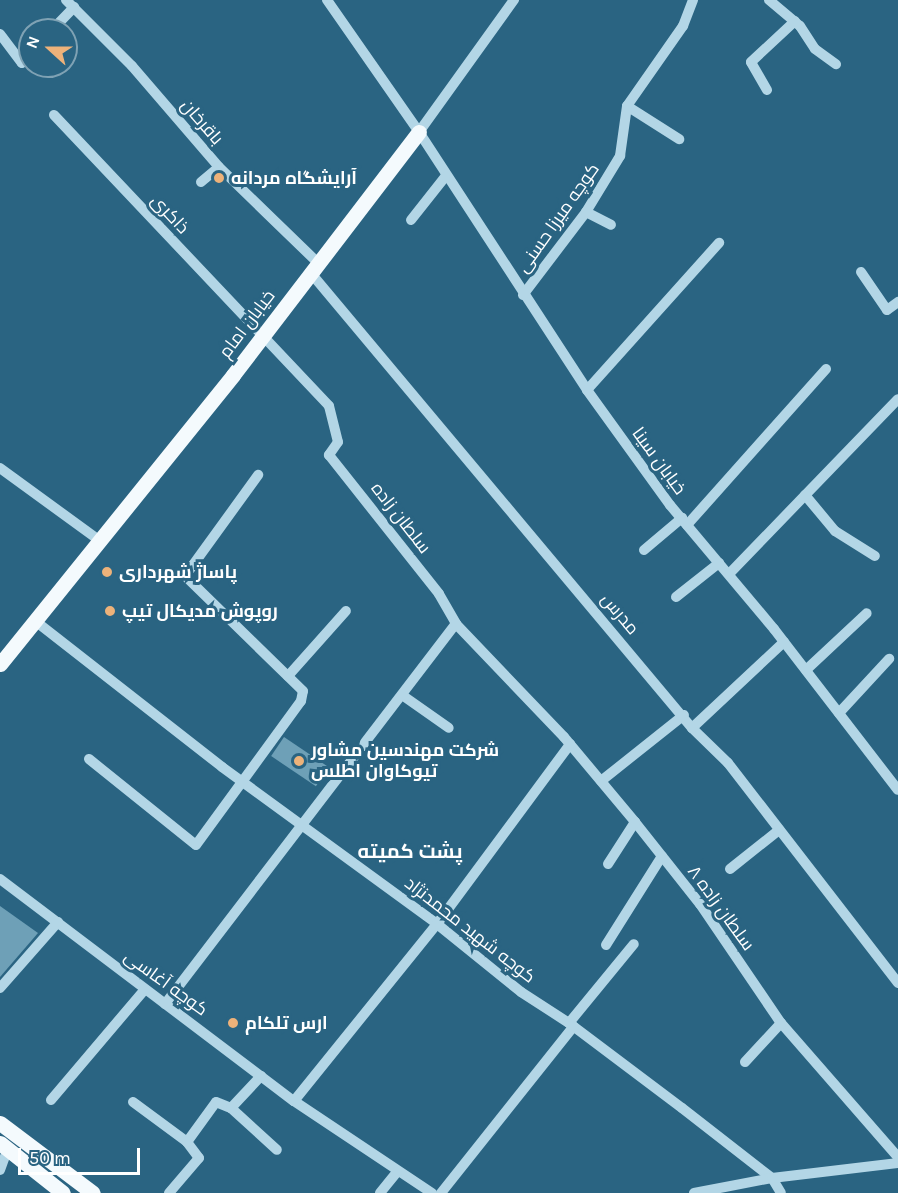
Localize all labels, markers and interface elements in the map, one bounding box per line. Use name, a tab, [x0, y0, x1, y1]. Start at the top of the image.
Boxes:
north arrow	[18, 18, 78, 78]
text: N	[22, 33, 44, 51]
street label: باقرخان	[176, 95, 228, 149]
street label: کوچه میرزا حسنی	[512, 159, 604, 277]
place label: آرایشگاه مردانه	[231, 167, 357, 189]
marker: آرایشگاه مردانه	[212, 171, 226, 185]
street label: ذاکری	[146, 190, 194, 238]
street label: خیابان امام	[214, 286, 280, 362]
street label: خیابان سینا	[627, 423, 691, 499]
street label: سلطان زاده	[367, 478, 435, 558]
place label: پاساژ شهرداری	[119, 561, 237, 583]
marker: پاساژ شهرداری	[100, 565, 114, 579]
street label: مدرس	[596, 589, 644, 639]
place label: روپوش مدیکال تیپ	[122, 600, 278, 622]
marker: روپوش مدیکال تیپ	[103, 604, 117, 618]
place label: شرکت مهندسین مشاور تیوکاوان اطلس	[311, 740, 499, 783]
marker: شرکت مهندسین مشاور تیوکاوان اطلس	[292, 754, 306, 768]
district label: پشت کمیته	[357, 839, 463, 863]
street label: سلطان زاده ۸	[683, 861, 759, 955]
street label: کوچه شهید محمدنژاد	[400, 872, 540, 988]
street label: کوچه آغاسی	[120, 945, 212, 1021]
place label: ارس تلکام	[245, 1012, 328, 1034]
marker: ارس تلکام	[226, 1016, 240, 1030]
scale bar	[21, 1136, 142, 1174]
text: 50 m	[29, 1147, 71, 1169]

